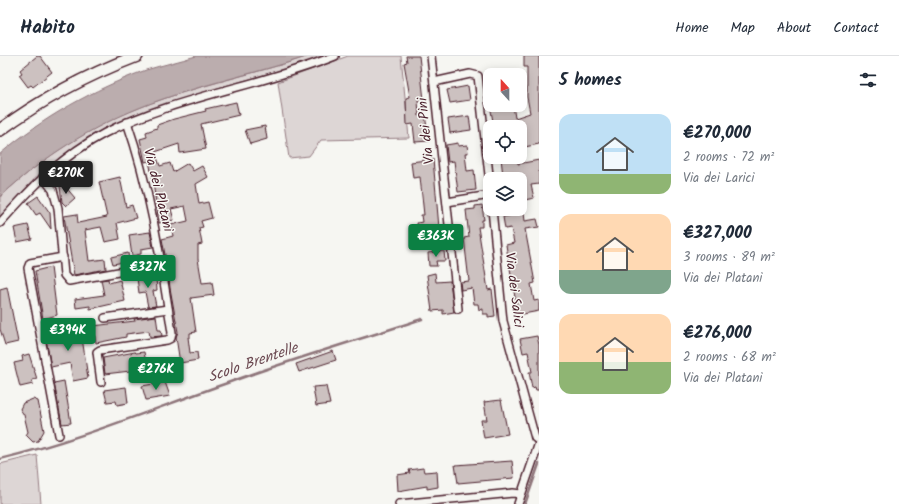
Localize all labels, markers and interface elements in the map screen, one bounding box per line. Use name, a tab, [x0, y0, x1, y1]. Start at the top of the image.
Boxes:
text: Habito	[20, 13, 75, 43]
text: Home	[675, 17, 709, 39]
text: Map	[731, 17, 755, 39]
text: About	[777, 17, 811, 39]
text: Contact	[833, 17, 879, 39]
text: 5 homes	[559, 67, 622, 94]
north arrow	[483, 68, 527, 112]
map controls	[483, 68, 527, 216]
icon: filters	[857, 69, 879, 91]
street label: Via dei Pini	[411, 96, 440, 165]
button: locate	[483, 120, 527, 164]
text: €270,000	[683, 120, 751, 147]
icon: home	[591, 130, 639, 178]
street label: Via dei Platani	[137, 146, 179, 235]
text: 2 rooms · 72 m²	[683, 147, 774, 168]
pin: €270K	[38, 161, 94, 195]
text: €270K	[48, 163, 84, 184]
text: Via dei Larici	[683, 168, 754, 189]
button: layers	[483, 172, 527, 216]
text: €327,000	[683, 220, 752, 247]
pin: €363K	[408, 224, 464, 258]
text: €363K	[417, 226, 455, 247]
icon: home	[591, 230, 639, 278]
text: 3 rooms · 89 m²	[683, 247, 775, 268]
street label: Via dei Salici	[498, 251, 530, 329]
pin: €327K	[120, 255, 176, 289]
text: €327K	[130, 257, 166, 278]
text: Via dei Platani	[683, 268, 762, 289]
pin: €394K	[40, 318, 96, 352]
text: €394K	[50, 320, 86, 341]
text: €276,000	[683, 320, 752, 347]
icon: home	[591, 330, 639, 378]
water label: Scolo Brentelle	[205, 336, 302, 390]
text: 2 rooms · 68 m²	[683, 347, 776, 368]
pin: €276K	[128, 357, 184, 391]
text: €276K	[138, 359, 174, 380]
text: Via dei Platani	[683, 368, 762, 389]

